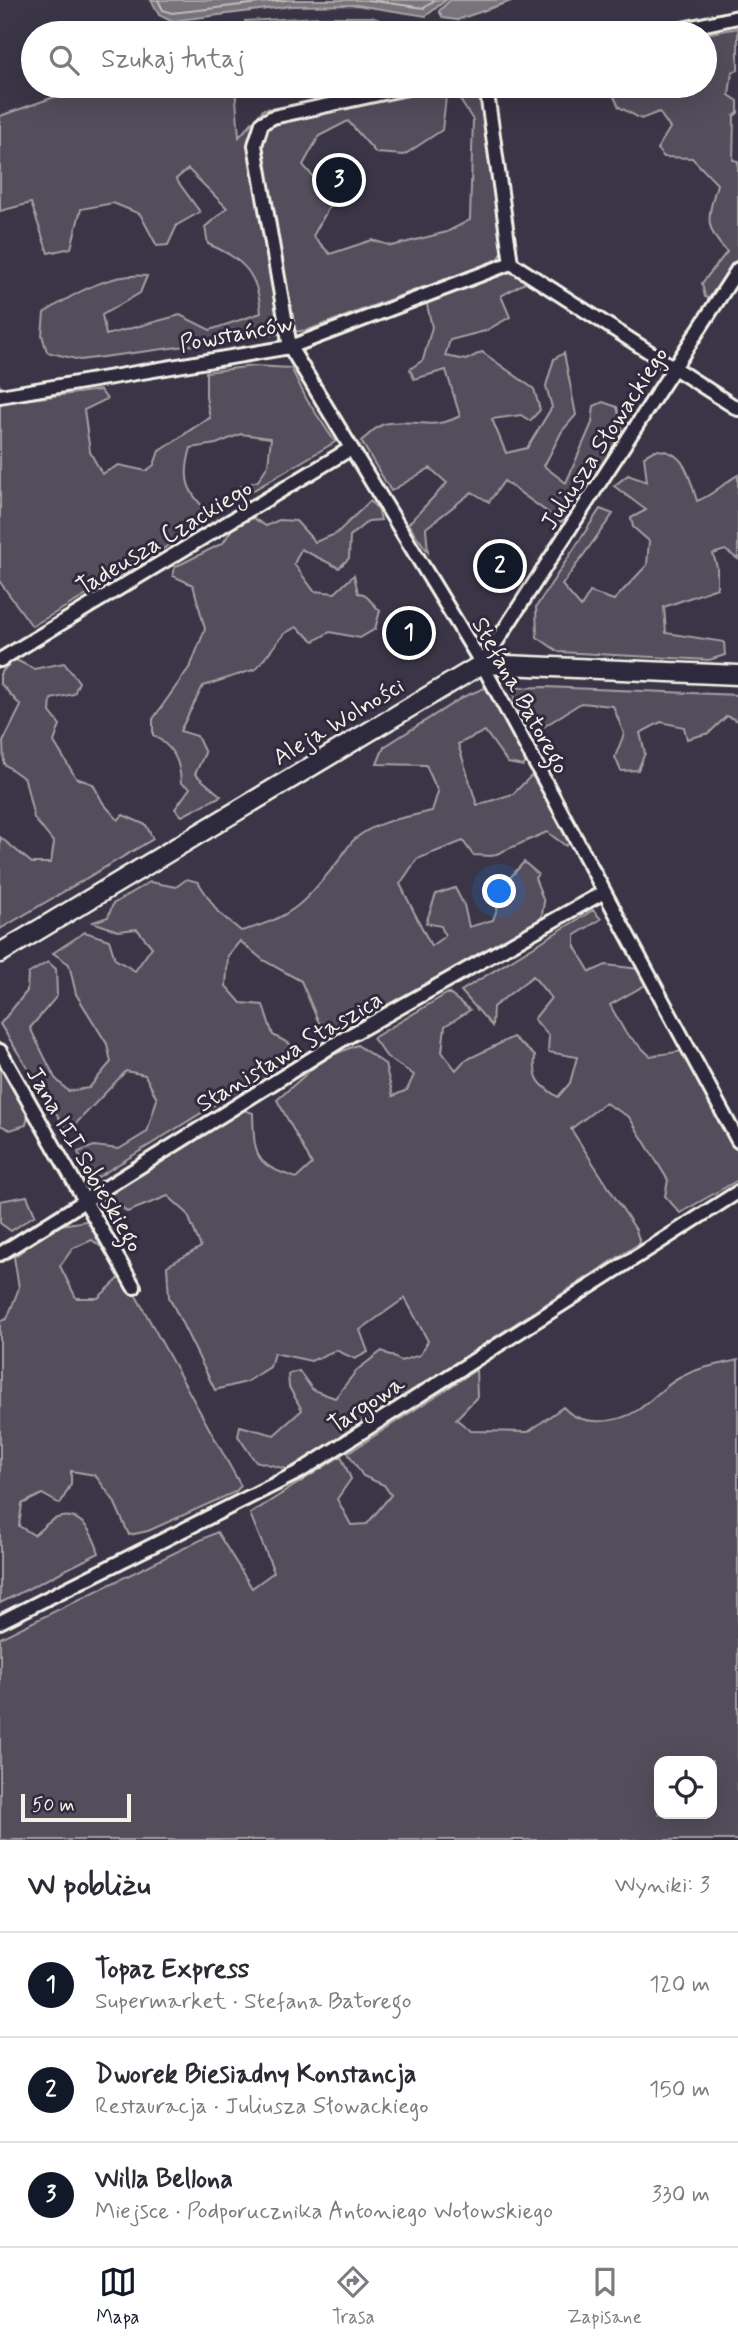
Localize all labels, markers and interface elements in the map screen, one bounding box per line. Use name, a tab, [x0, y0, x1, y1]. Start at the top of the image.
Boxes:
search box	[21, 21, 717, 98]
icon: search	[45, 41, 83, 79]
text: Szukaj tutaj	[101, 43, 245, 77]
pin: 3	[316, 154, 362, 206]
street label: Powstańców	[177, 308, 295, 361]
street label: Juliusza Słowackiego	[534, 341, 676, 536]
street label: Tadeusza Czackiego	[71, 473, 260, 605]
pin: 2	[477, 540, 523, 592]
pin: 1	[386, 607, 432, 659]
street label: Stefana Batorego	[461, 612, 576, 781]
street label: Aleja Wolności	[267, 671, 410, 774]
your location	[482, 874, 516, 908]
street label: Stanisława Staszica	[191, 984, 389, 1120]
street label: Jana III Sobieskiego	[15, 1061, 150, 1260]
street label: Targowa	[323, 1369, 413, 1443]
map controls	[654, 1756, 717, 1819]
button: locate	[654, 1756, 717, 1819]
scale bar	[21, 1791, 131, 1823]
text: 50 m	[32, 1793, 75, 1818]
text: W pobliżu	[28, 1866, 151, 1905]
text: Wyniki: 3	[614, 1871, 710, 1901]
text: Topaz Express	[95, 1953, 249, 1987]
text: 1	[46, 1970, 56, 2000]
text: 120 m	[649, 1970, 710, 2000]
text: Supermarket · Stefana Batorego	[95, 1987, 412, 2017]
text: Dworek Biesiadny Konstancja	[95, 2058, 416, 2092]
text: 2	[45, 2075, 57, 2105]
text: 150 m	[649, 2075, 710, 2105]
text: Restauracja · Juliusza Słowackiego	[95, 2092, 429, 2122]
text: Willa Bellona	[95, 2163, 233, 2197]
text: 3	[46, 2180, 56, 2210]
text: 330 m	[652, 2180, 710, 2210]
text: Miejsce · Podporucznika Antoniego Wołowskiego	[95, 2197, 553, 2227]
tab: Mapa	[96, 2263, 140, 2330]
tab: Trasa	[332, 2263, 375, 2330]
tab: Zapisane	[567, 2263, 642, 2330]

